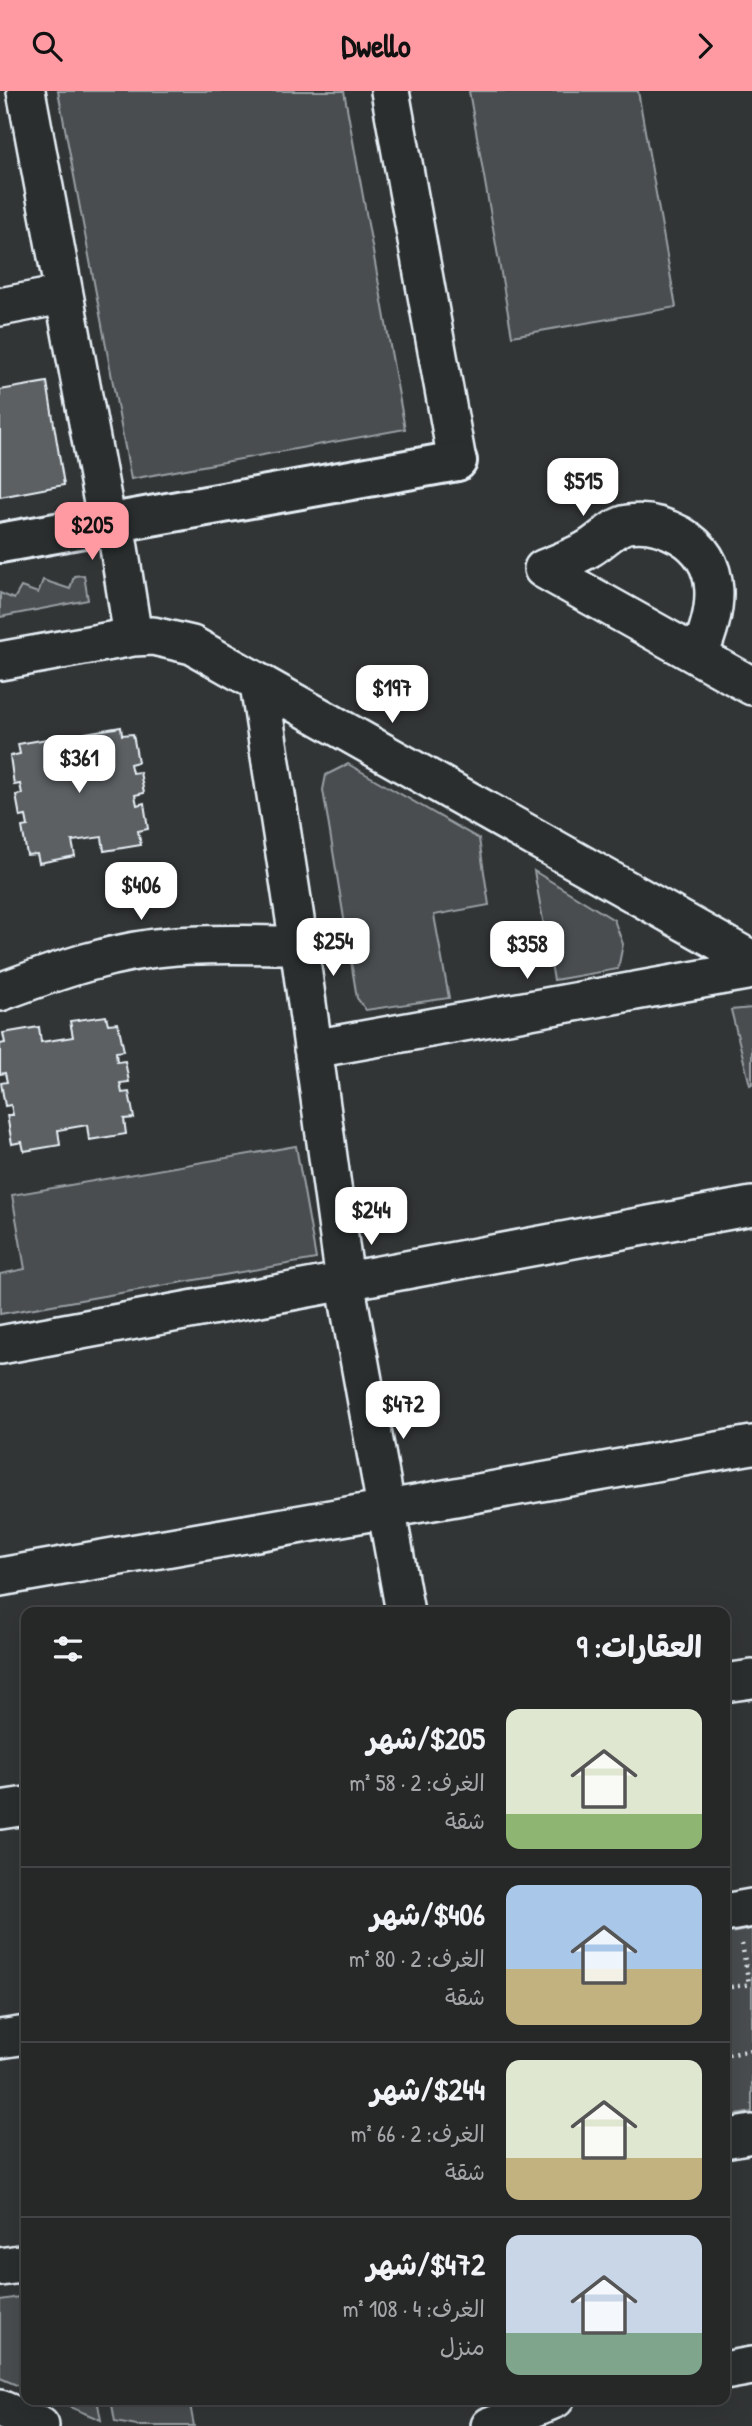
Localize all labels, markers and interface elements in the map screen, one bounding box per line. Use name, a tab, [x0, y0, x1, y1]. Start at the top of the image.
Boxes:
text: Dwello	[341, 24, 411, 67]
icon: search	[28, 27, 66, 65]
icon: forward	[686, 27, 724, 65]
pin: $515	[542, 459, 624, 518]
text: $515	[563, 465, 603, 496]
pin: $205	[51, 503, 133, 562]
text: $205	[71, 509, 113, 540]
pin: $197	[351, 665, 433, 725]
text: $197	[372, 672, 412, 703]
pin: $361	[38, 735, 120, 795]
text: $361	[59, 742, 99, 773]
pin: $406	[100, 863, 182, 922]
text: $406	[121, 869, 161, 900]
pin: $254	[292, 919, 374, 978]
pin: $358	[486, 921, 568, 981]
text: $254	[313, 925, 353, 956]
text: $358	[506, 928, 548, 959]
pin: $244	[330, 1187, 412, 1247]
text: $244	[351, 1194, 391, 1225]
pin: $472	[362, 1381, 444, 1441]
text: $472	[382, 1388, 424, 1419]
text: العقارات: 9	[577, 1626, 702, 1666]
icon: filters	[49, 1630, 87, 1668]
text: $205/شهر	[367, 1718, 485, 1758]
icon: home	[562, 1737, 646, 1821]
text: الغرف: 2 · 58 m²	[349, 1767, 485, 1798]
text: شقة	[445, 1805, 485, 1836]
text: $406/شهر	[371, 1894, 485, 1934]
icon: home	[562, 1913, 646, 1997]
text: الغرف: 2 · 80 m²	[349, 1943, 485, 1974]
text: شقة	[445, 1981, 485, 2012]
text: $244/شهر	[371, 2069, 485, 2109]
icon: home	[562, 2088, 646, 2172]
text: الغرف: 2 · 66 m²	[351, 2118, 485, 2149]
text: شقة	[445, 2156, 485, 2187]
text: $472/شهر	[367, 2244, 485, 2284]
icon: home	[562, 2263, 646, 2347]
text: الغرف: 4 · 108 m²	[343, 2293, 485, 2324]
text: منزل	[440, 2331, 485, 2362]

